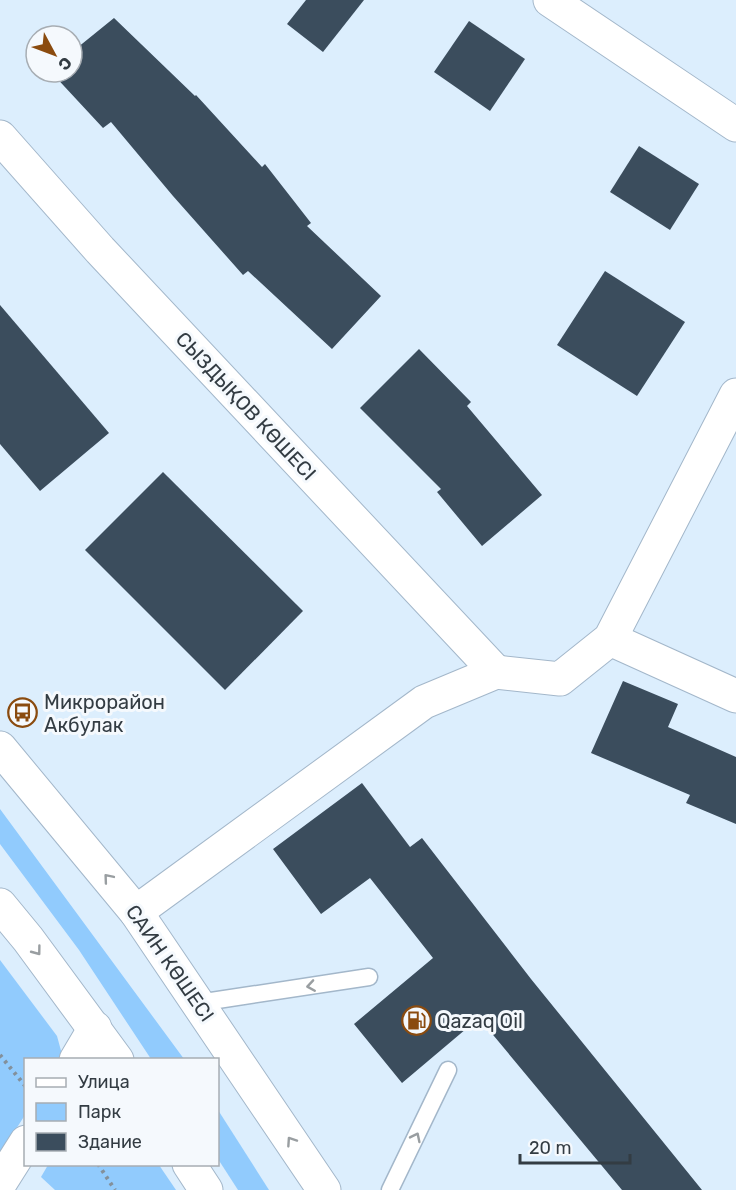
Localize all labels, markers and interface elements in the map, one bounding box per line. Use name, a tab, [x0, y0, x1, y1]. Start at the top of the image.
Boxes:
north arrow	[24, 24, 84, 84]
text: С	[54, 53, 76, 74]
street label: СЫЗДЫҚОВ КӨШЕСІ	[171, 327, 321, 485]
place label: Микрорайон Акбулак	[44, 690, 165, 737]
bus stop icon: Микрорайон Акбулак	[7, 697, 39, 729]
one-way arrow	[104, 874, 115, 885]
street label: САИН КӨШЕСІ	[121, 900, 219, 1026]
one-way arrow	[29, 944, 40, 955]
one-way arrow	[306, 979, 316, 991]
fuel station icon: Qazaq Oil	[400, 1005, 432, 1037]
place label: Qazaq Oil	[437, 1009, 523, 1033]
legend	[24, 1058, 219, 1166]
text: Улица	[78, 1071, 130, 1093]
text: Парк	[78, 1101, 122, 1123]
scale bar	[520, 1127, 630, 1165]
text: Здание	[78, 1131, 142, 1153]
one-way arrow	[408, 1133, 420, 1144]
one-way arrow	[287, 1137, 298, 1148]
text: 20 m	[529, 1137, 571, 1159]

